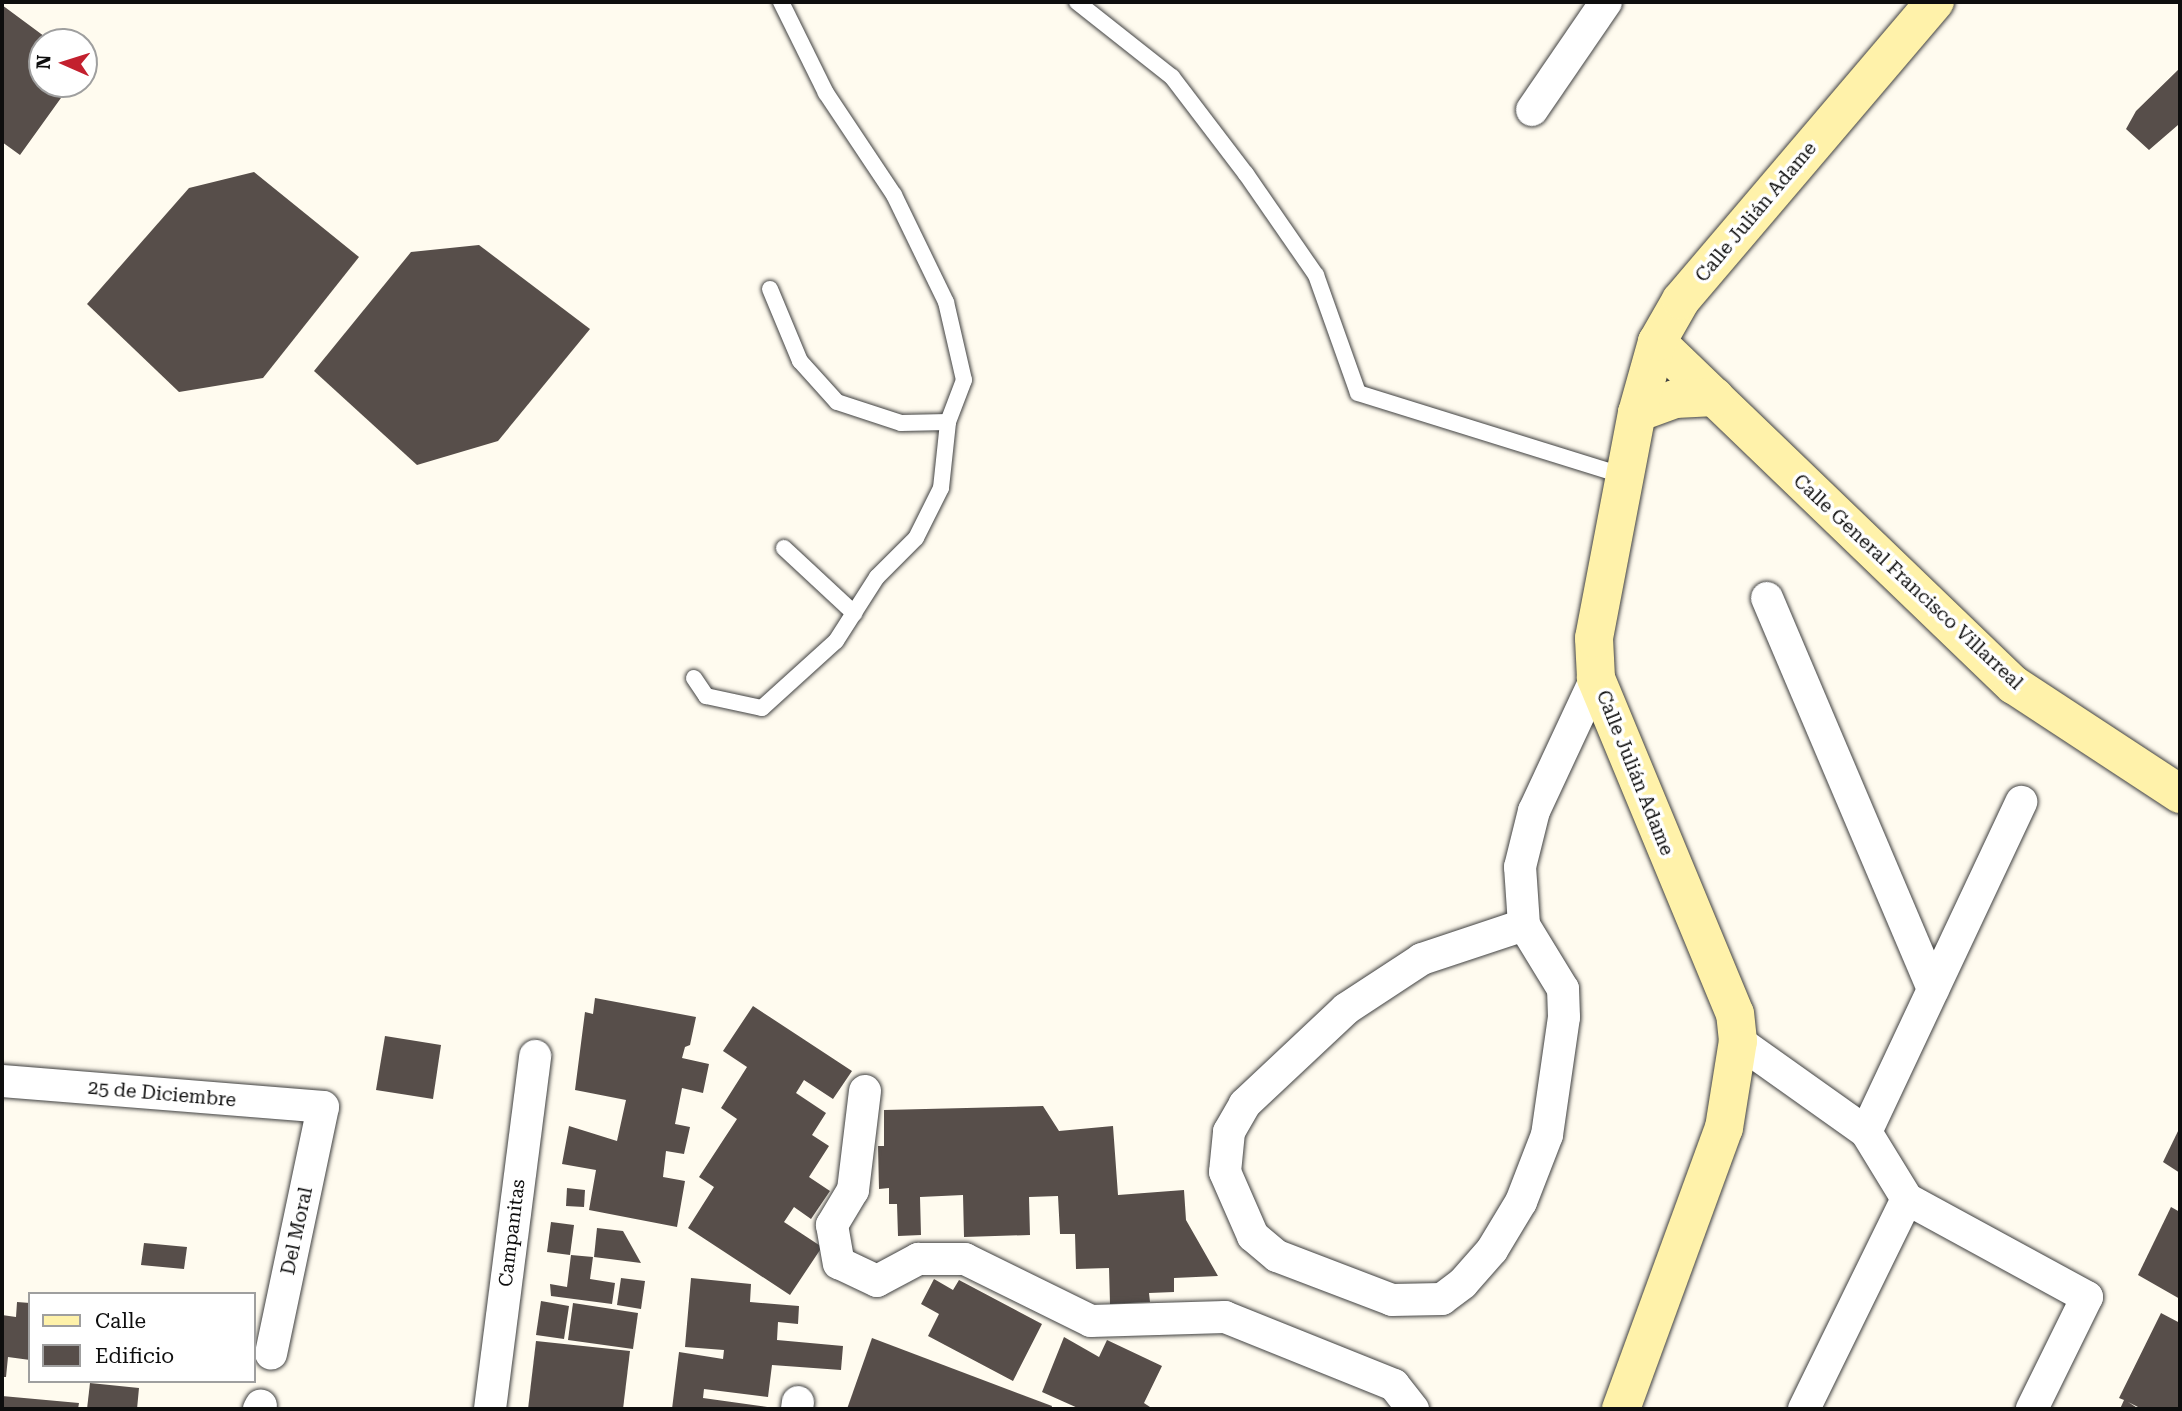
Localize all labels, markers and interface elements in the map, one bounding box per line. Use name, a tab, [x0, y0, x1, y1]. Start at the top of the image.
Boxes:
north arrow	[28, 28, 98, 98]
text: N	[32, 54, 55, 70]
street label: Calle Julián Adame	[1691, 137, 1821, 287]
street label: Calle General Francisco Villarreal	[1789, 470, 2027, 694]
street label: Calle Julián Adame	[1591, 687, 1679, 859]
street label: 25 de Diciembre	[87, 1076, 237, 1112]
street label: Campanitas	[494, 1178, 530, 1288]
street label: Del Moral	[277, 1185, 317, 1277]
legend	[28, 1292, 256, 1383]
text: Calle	[95, 1309, 146, 1333]
text: Edificio	[95, 1344, 174, 1368]

